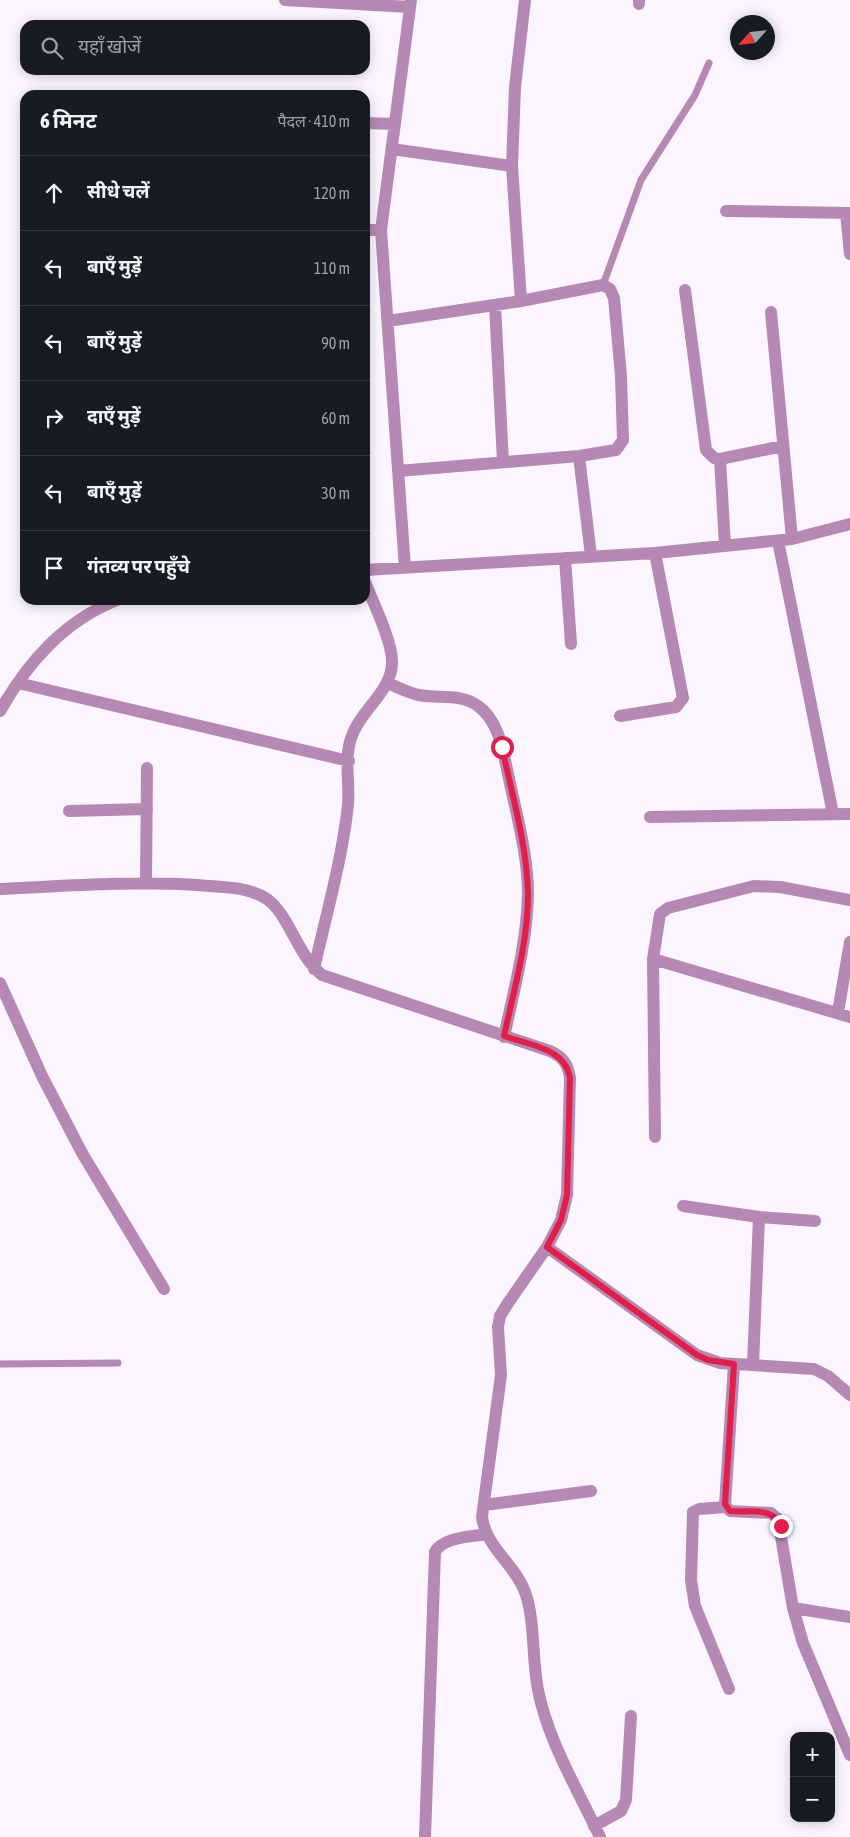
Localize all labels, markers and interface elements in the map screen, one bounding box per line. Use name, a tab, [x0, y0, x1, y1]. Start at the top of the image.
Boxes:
north arrow	[730, 15, 775, 60]
search box	[20, 20, 370, 75]
icon: search	[38, 34, 66, 62]
text: यहाँ खोजें	[78, 35, 141, 57]
text: 6 मिनट	[40, 108, 97, 132]
text: पैदल · 410 m	[277, 112, 350, 130]
icon: ahead	[40, 179, 68, 207]
text: सीधे चलें	[87, 180, 150, 202]
text: 120 m	[314, 184, 350, 202]
icon: left	[40, 254, 68, 282]
text: बाएँ मुड़ें	[87, 255, 142, 277]
text: 110 m	[314, 259, 350, 277]
icon: left	[40, 329, 68, 357]
text: बाएँ मुड़ें	[87, 330, 142, 352]
text: 90 m	[321, 334, 350, 352]
icon: right	[40, 404, 68, 432]
text: दाएँ मुड़ें	[87, 405, 141, 427]
text: 60 m	[321, 409, 350, 427]
icon: left	[40, 479, 68, 507]
text: बाएँ मुड़ें	[87, 480, 142, 502]
text: 30 m	[321, 484, 350, 502]
icon: arrive	[40, 554, 68, 582]
text: गंतव्य पर पहुँचे	[87, 555, 190, 577]
route start	[491, 736, 514, 759]
route end	[770, 1515, 793, 1538]
map controls	[790, 1732, 835, 1822]
button: +	[790, 1732, 835, 1777]
button: −	[790, 1777, 835, 1822]

